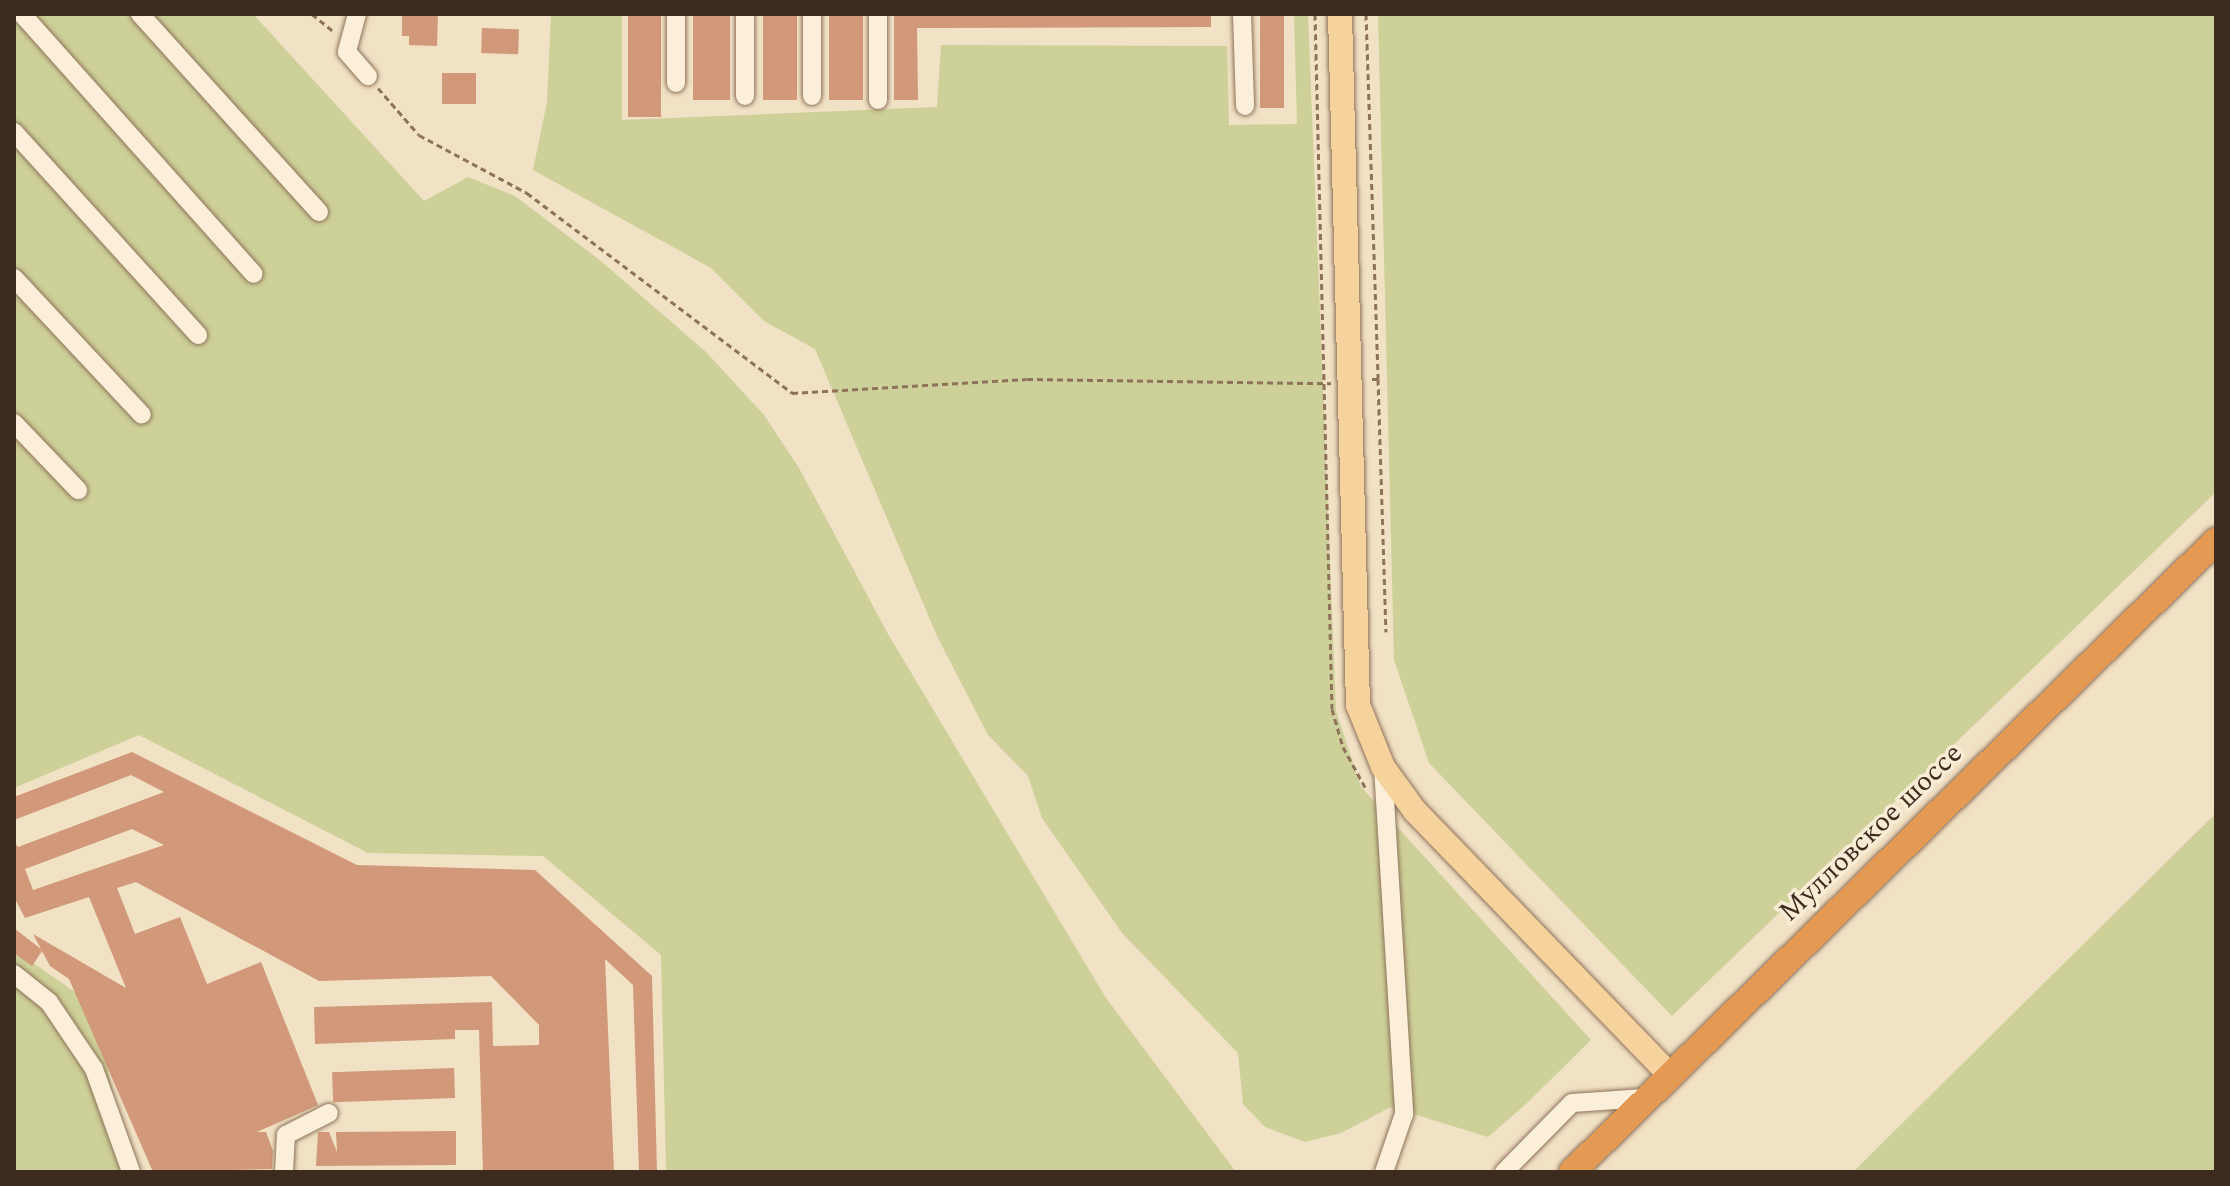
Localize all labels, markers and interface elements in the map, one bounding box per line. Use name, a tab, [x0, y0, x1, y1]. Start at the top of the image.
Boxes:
street label: Мулловское шоссе	[1772, 737, 1970, 929]

